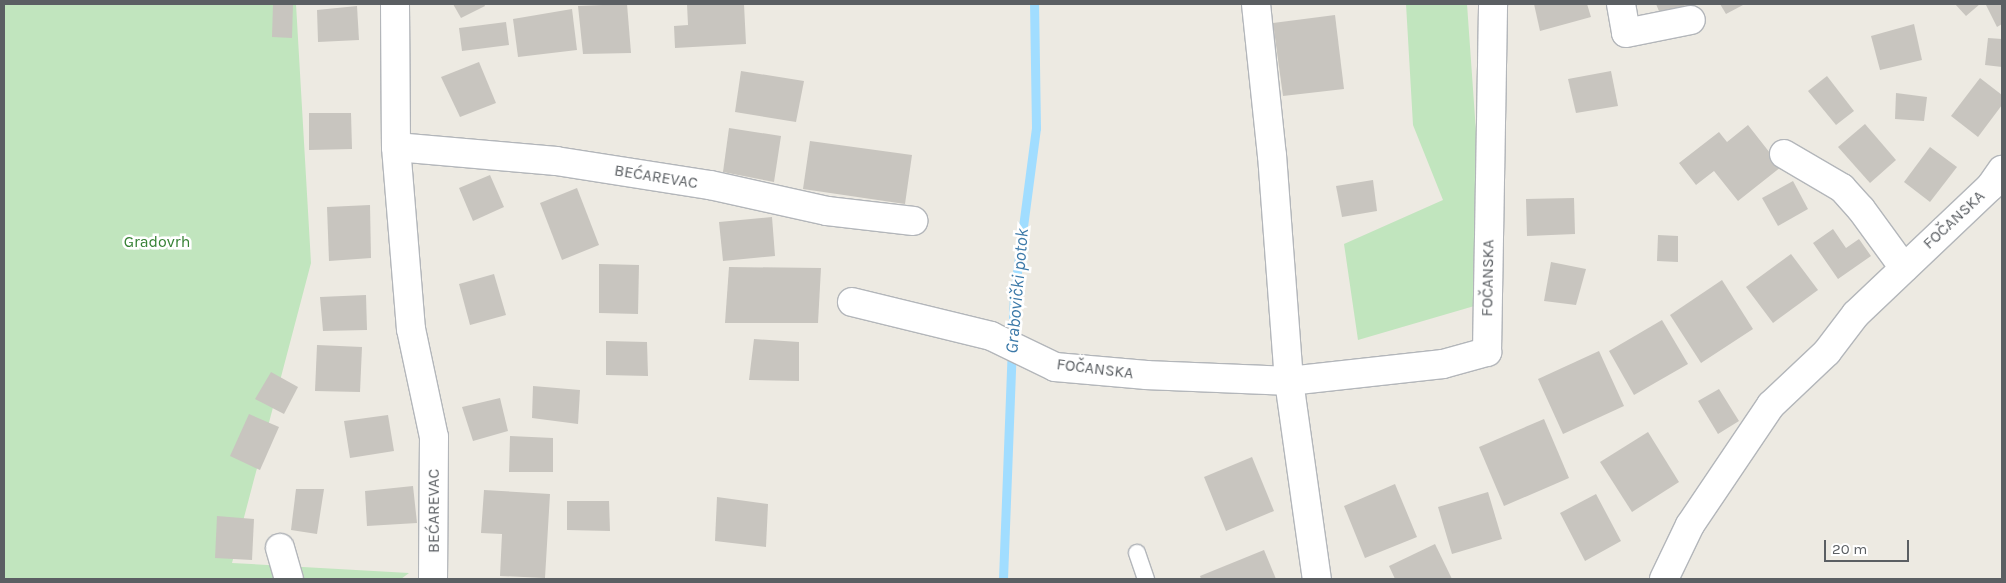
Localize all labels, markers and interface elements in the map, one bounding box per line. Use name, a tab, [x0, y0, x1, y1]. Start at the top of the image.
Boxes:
street label: BEĆAREVAC	[613, 161, 699, 193]
street label: FOČANSKA	[1919, 187, 1989, 253]
water label: Grabovički potok	[1001, 227, 1033, 355]
park label: Gradovrh	[124, 232, 190, 252]
street label: FOČANSKA	[1478, 239, 1498, 317]
street label: FOČANSKA	[1055, 355, 1135, 383]
street label: BEĆAREVAC	[424, 469, 444, 553]
scale bar	[1826, 530, 1911, 562]
text: 20 m	[1832, 540, 1867, 558]

